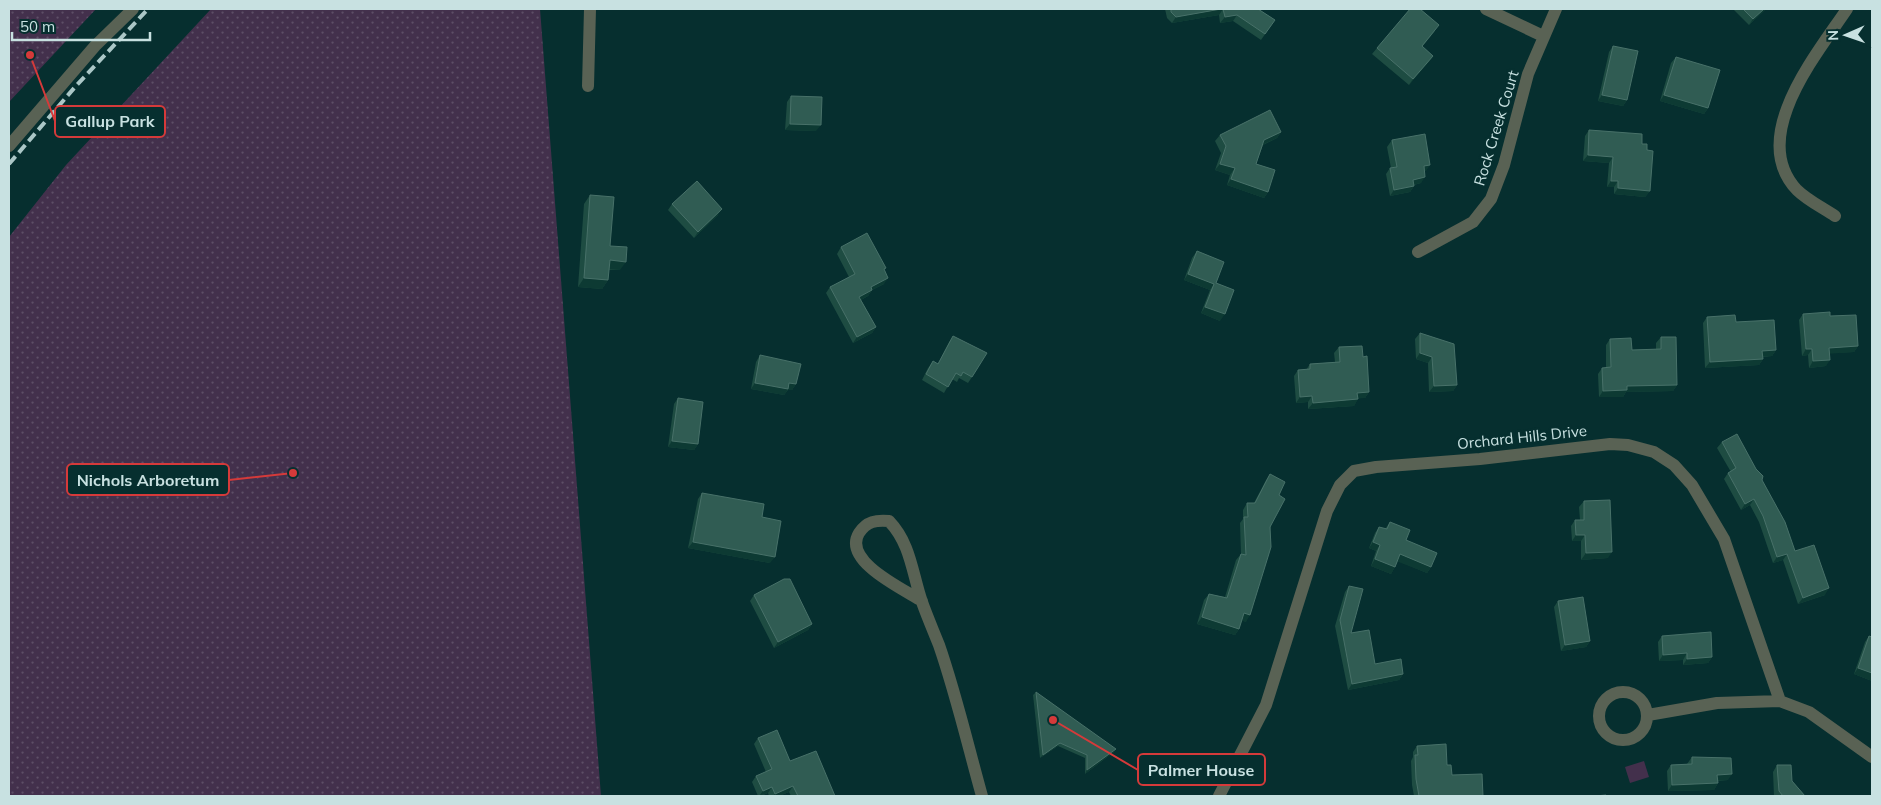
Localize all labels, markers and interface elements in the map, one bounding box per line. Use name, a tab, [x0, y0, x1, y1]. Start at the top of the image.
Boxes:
scale bar	[12, 10, 150, 42]
north arrow	[1821, 10, 1871, 60]
text: 50 m	[20, 17, 55, 36]
text: N	[1824, 30, 1842, 41]
street label: Rock Creek Court	[1469, 68, 1523, 188]
callout: Gallup Park	[55, 106, 165, 137]
text: Gallup Park	[65, 111, 156, 131]
street label: Orchard Hills Drive	[1456, 421, 1588, 453]
callout: Nichols Arboretum	[67, 464, 229, 495]
text: Nichols Arboretum	[77, 470, 219, 490]
callout: Palmer House	[1138, 754, 1265, 785]
text: Palmer House	[1148, 760, 1254, 780]

